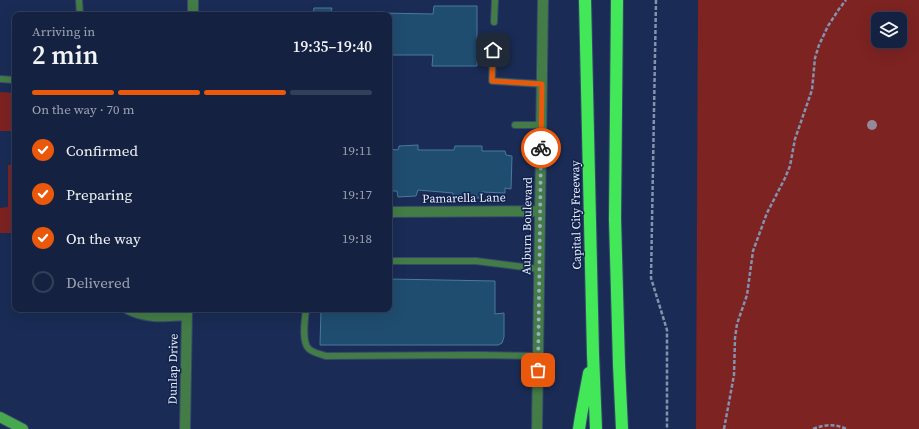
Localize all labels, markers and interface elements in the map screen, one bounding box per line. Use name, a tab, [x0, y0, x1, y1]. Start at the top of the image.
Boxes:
map controls	[871, 12, 907, 48]
button: layers	[871, 12, 907, 48]
text: Arriving in	[32, 23, 95, 40]
pin	[476, 33, 510, 67]
text: 19:35–19:40	[293, 36, 372, 57]
text: 2 min	[32, 37, 99, 73]
icon: home	[482, 39, 504, 61]
text: On the way · 70 m	[32, 101, 134, 118]
courier	[521, 128, 561, 168]
icon: bike	[530, 137, 552, 159]
icon: check	[32, 139, 54, 161]
text: Confirmed	[66, 140, 138, 161]
text: 19:11	[342, 142, 372, 159]
street label: Capital City Freeway	[567, 159, 585, 270]
street label: Auburn Boulevard	[518, 177, 536, 275]
icon: check	[32, 183, 54, 205]
text: Preparing	[66, 184, 132, 205]
text: 19:17	[342, 186, 372, 203]
street label: Pamarella Lane	[422, 189, 506, 207]
icon: check	[32, 227, 54, 249]
text: On the way	[66, 228, 141, 249]
text: 19:18	[342, 230, 372, 247]
text: Delivered	[66, 272, 130, 293]
street label: Dunlap Drive	[164, 333, 182, 405]
pin	[521, 353, 555, 387]
icon: bag	[527, 359, 549, 381]

